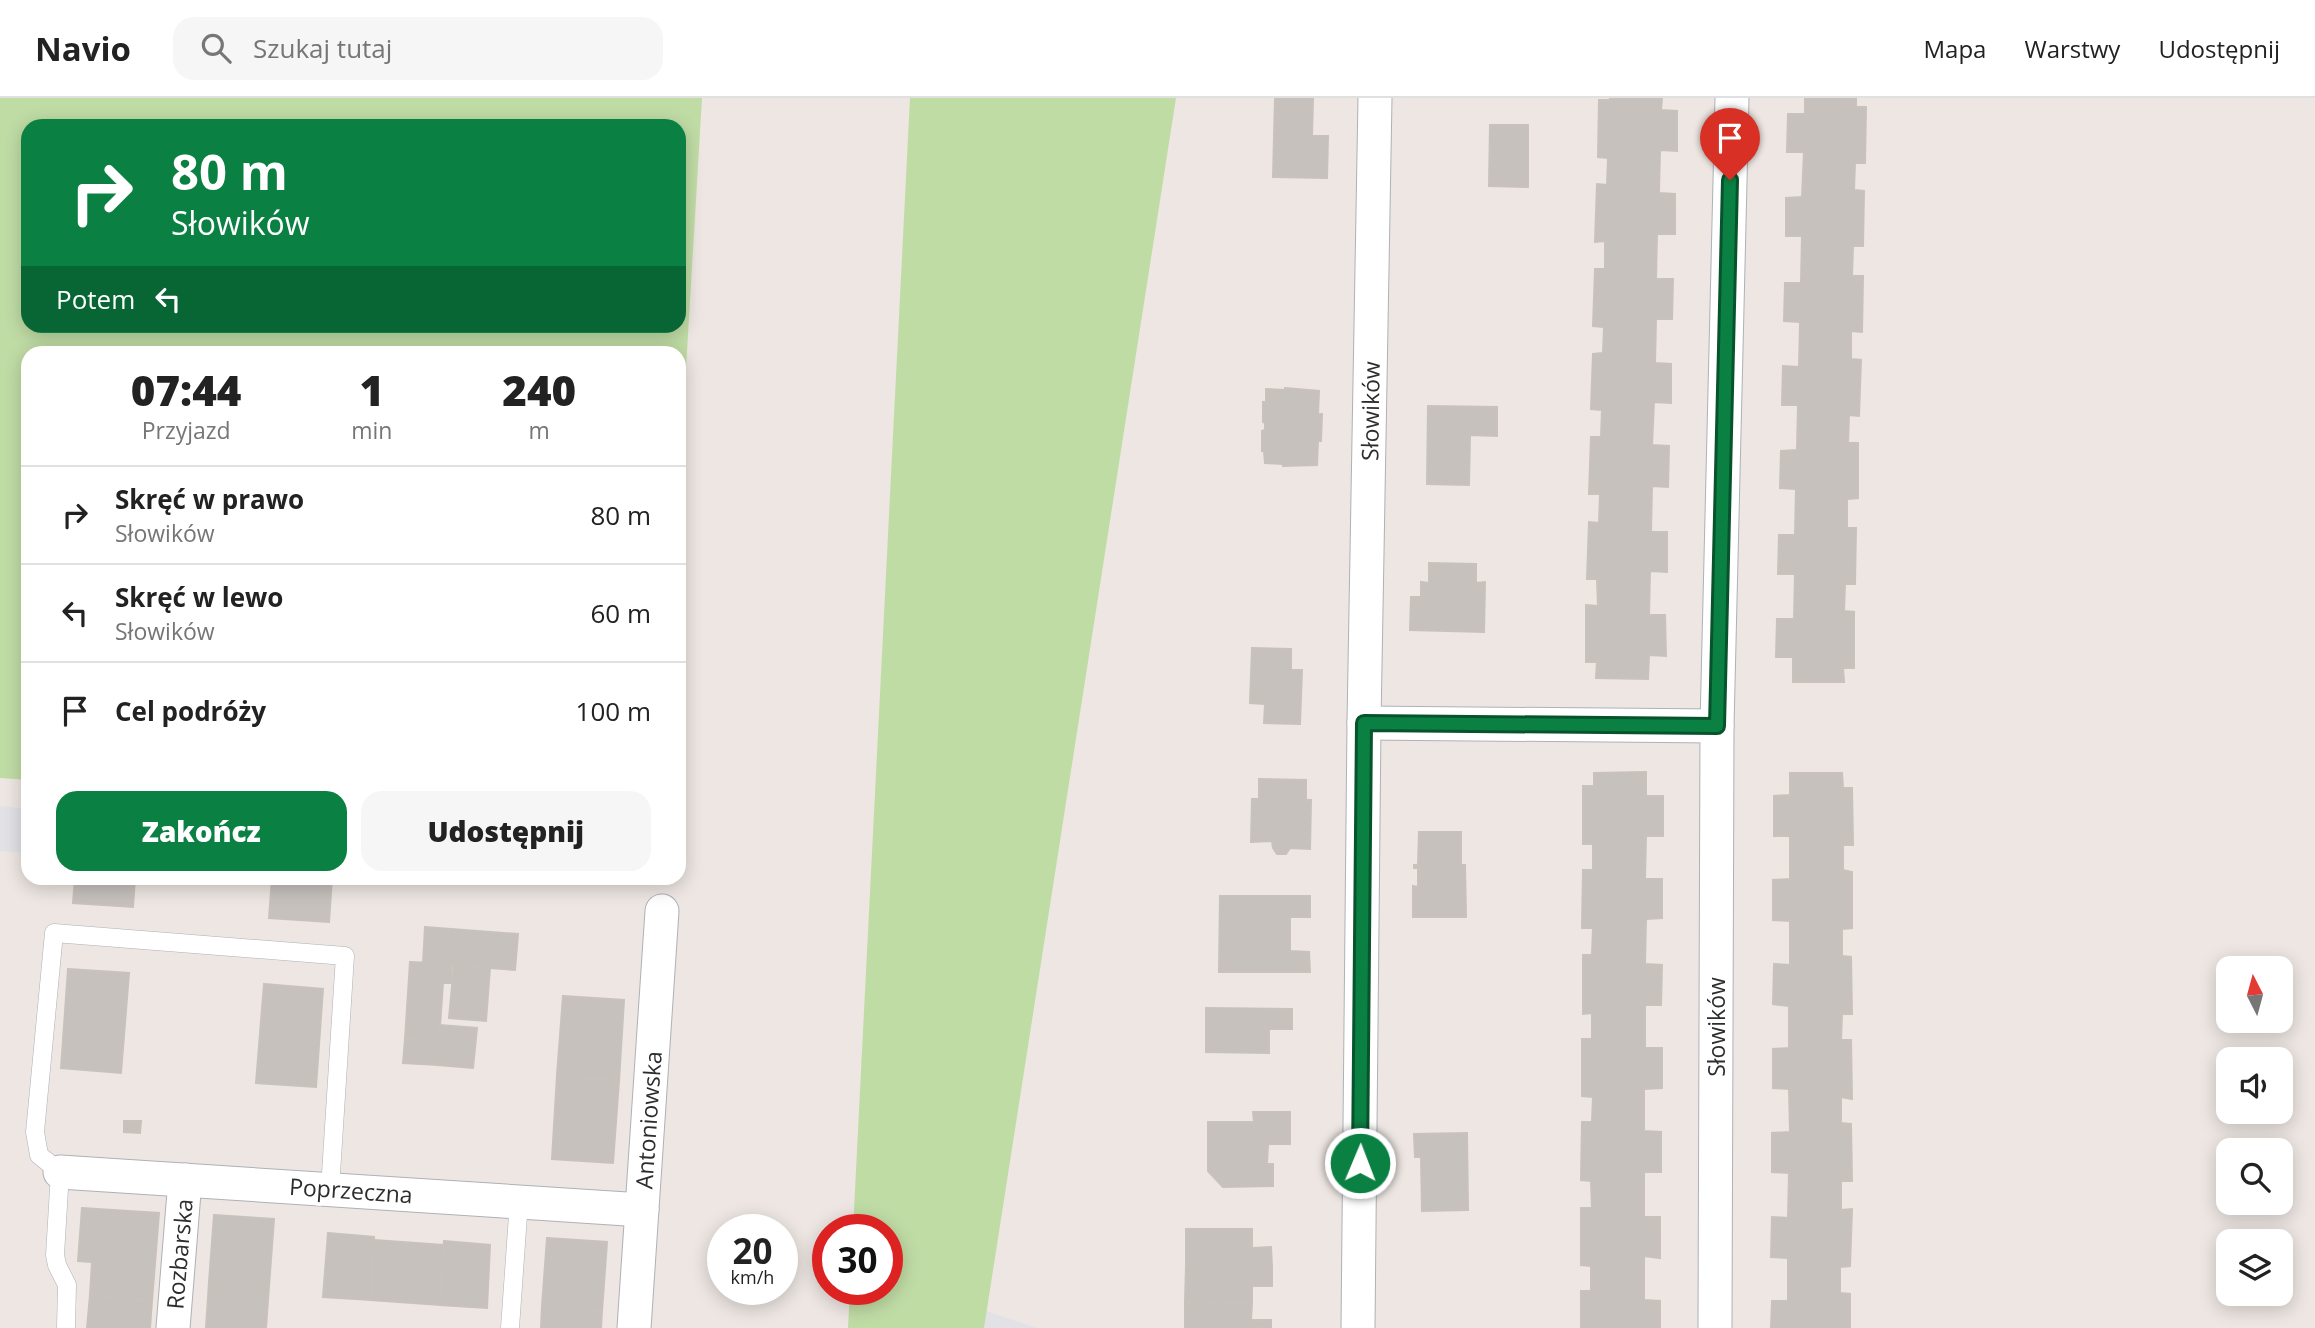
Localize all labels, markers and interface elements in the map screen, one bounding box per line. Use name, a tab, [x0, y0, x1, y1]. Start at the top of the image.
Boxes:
search box	[173, 17, 663, 80]
text: Navio	[35, 26, 131, 71]
icon: search	[197, 29, 235, 67]
text: Szukaj tutaj	[253, 30, 392, 66]
text: Mapa	[1924, 32, 1986, 65]
text: Warstwy	[2024, 32, 2120, 65]
text: Udostępnij	[2158, 32, 2280, 65]
pin	[1700, 108, 1760, 180]
icon: arrive	[1711, 119, 1749, 157]
text: 80 m	[171, 138, 288, 204]
icon: right	[56, 147, 147, 238]
text: Słowików	[171, 201, 310, 244]
icon: left	[149, 280, 187, 318]
text: Potem	[56, 281, 135, 317]
text: 07:44	[131, 361, 241, 418]
text: 1	[360, 361, 384, 418]
text: 240	[502, 361, 576, 418]
street label: Słowików	[1353, 361, 1387, 461]
text: Przyjazd	[142, 414, 231, 446]
text: min	[351, 414, 392, 446]
text: m	[529, 414, 550, 446]
text: Skręć w prawo	[115, 481, 304, 517]
icon: right	[56, 496, 94, 534]
text: 80 m	[590, 497, 651, 533]
text: Słowików	[115, 517, 215, 549]
text: Skręć w lewo	[115, 579, 283, 615]
icon: left	[56, 594, 94, 632]
text: 60 m	[590, 595, 651, 631]
text: Słowików	[115, 615, 215, 647]
icon: arrive	[56, 692, 94, 730]
text: Cel podróży	[115, 693, 266, 729]
text: 100 m	[576, 693, 651, 729]
button: Zakończ	[56, 791, 347, 871]
button: Udostępnij	[361, 791, 651, 871]
north arrow	[2216, 956, 2292, 1032]
map controls	[2216, 956, 2293, 1306]
street label: Słowików	[1700, 977, 1732, 1077]
button: sound	[2216, 1047, 2293, 1124]
street label: Antoniowska	[627, 1050, 669, 1190]
position arrow	[1323, 1126, 1397, 1200]
button: search	[2216, 1138, 2293, 1215]
street label: Poprzeczna	[288, 1170, 414, 1210]
street label: Rozbarska	[158, 1197, 200, 1311]
speed limit sign: 30	[812, 1214, 903, 1305]
text: 20	[732, 1227, 773, 1274]
button: layers	[2216, 1229, 2293, 1306]
text: km/h	[731, 1265, 774, 1289]

